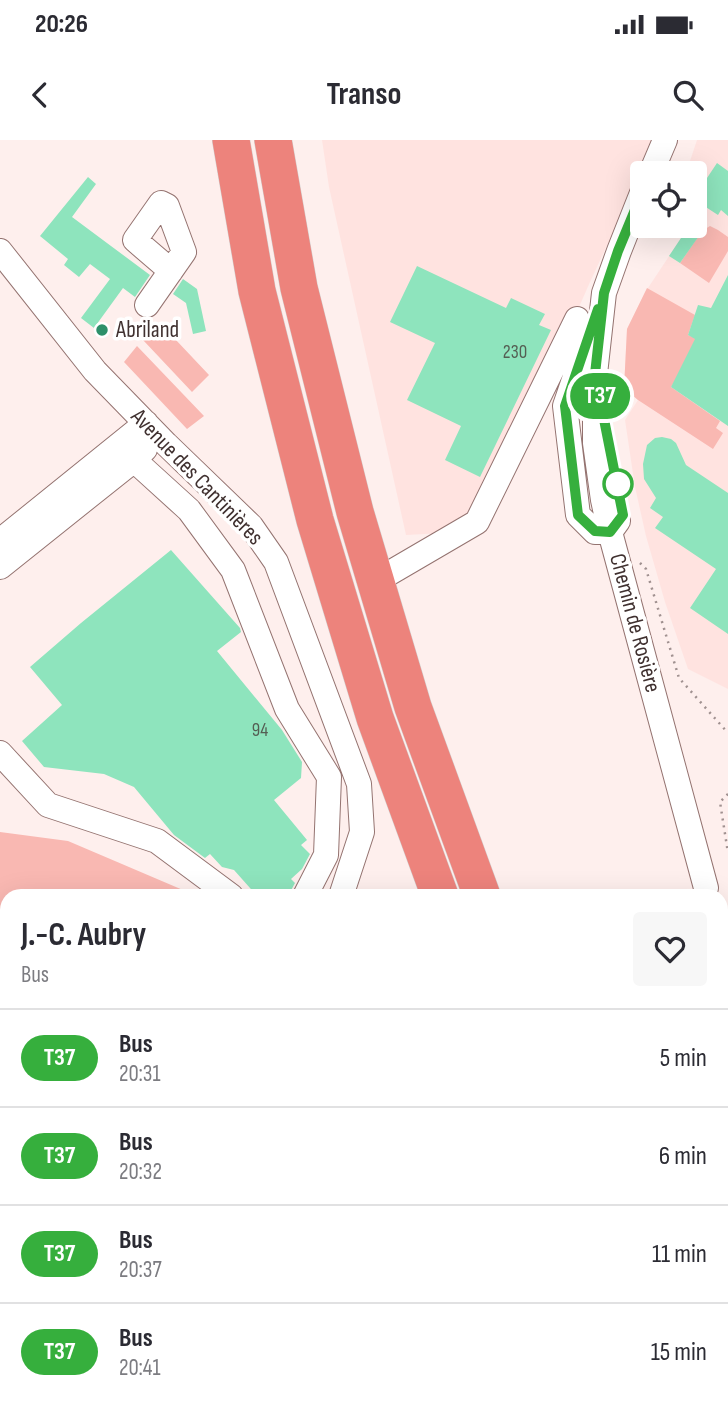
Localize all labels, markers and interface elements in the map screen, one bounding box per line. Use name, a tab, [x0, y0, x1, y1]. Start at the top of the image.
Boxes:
text: 20:26	[35, 9, 88, 40]
text: Transo	[326, 75, 402, 114]
icon: back	[21, 76, 59, 114]
icon: search	[669, 76, 707, 114]
map controls	[630, 161, 707, 238]
button: locate	[630, 161, 707, 238]
place label: Abriland	[115, 316, 179, 344]
marker: Abriland	[94, 322, 110, 338]
house number: 230	[503, 341, 527, 364]
line badge: T37	[560, 373, 640, 419]
text: T37	[584, 381, 616, 410]
street label: Avenue des Cantinières	[124, 402, 269, 551]
unlabelled marker	[603, 469, 633, 499]
street label: Chemin de Rosière	[603, 551, 667, 695]
house number: 94	[252, 719, 268, 742]
button: heart	[633, 912, 707, 986]
text: J.-C. Aubry	[21, 915, 146, 955]
text: Bus	[21, 961, 49, 989]
text: Bus	[119, 1029, 153, 1060]
text: T37	[44, 1043, 75, 1072]
text: 5 min	[660, 1043, 707, 1074]
text: 20:31	[119, 1060, 161, 1088]
text: Bus	[119, 1127, 153, 1158]
text: T37	[44, 1141, 75, 1170]
text: 6 min	[659, 1141, 707, 1172]
text: 20:32	[119, 1158, 162, 1186]
text: Bus	[119, 1225, 153, 1256]
text: T37	[44, 1239, 75, 1268]
text: 11 min	[652, 1239, 707, 1270]
text: 20:37	[119, 1256, 162, 1284]
text: Bus	[119, 1323, 153, 1354]
text: T37	[44, 1337, 75, 1366]
text: 15 min	[651, 1337, 707, 1368]
text: 20:41	[119, 1354, 161, 1382]

